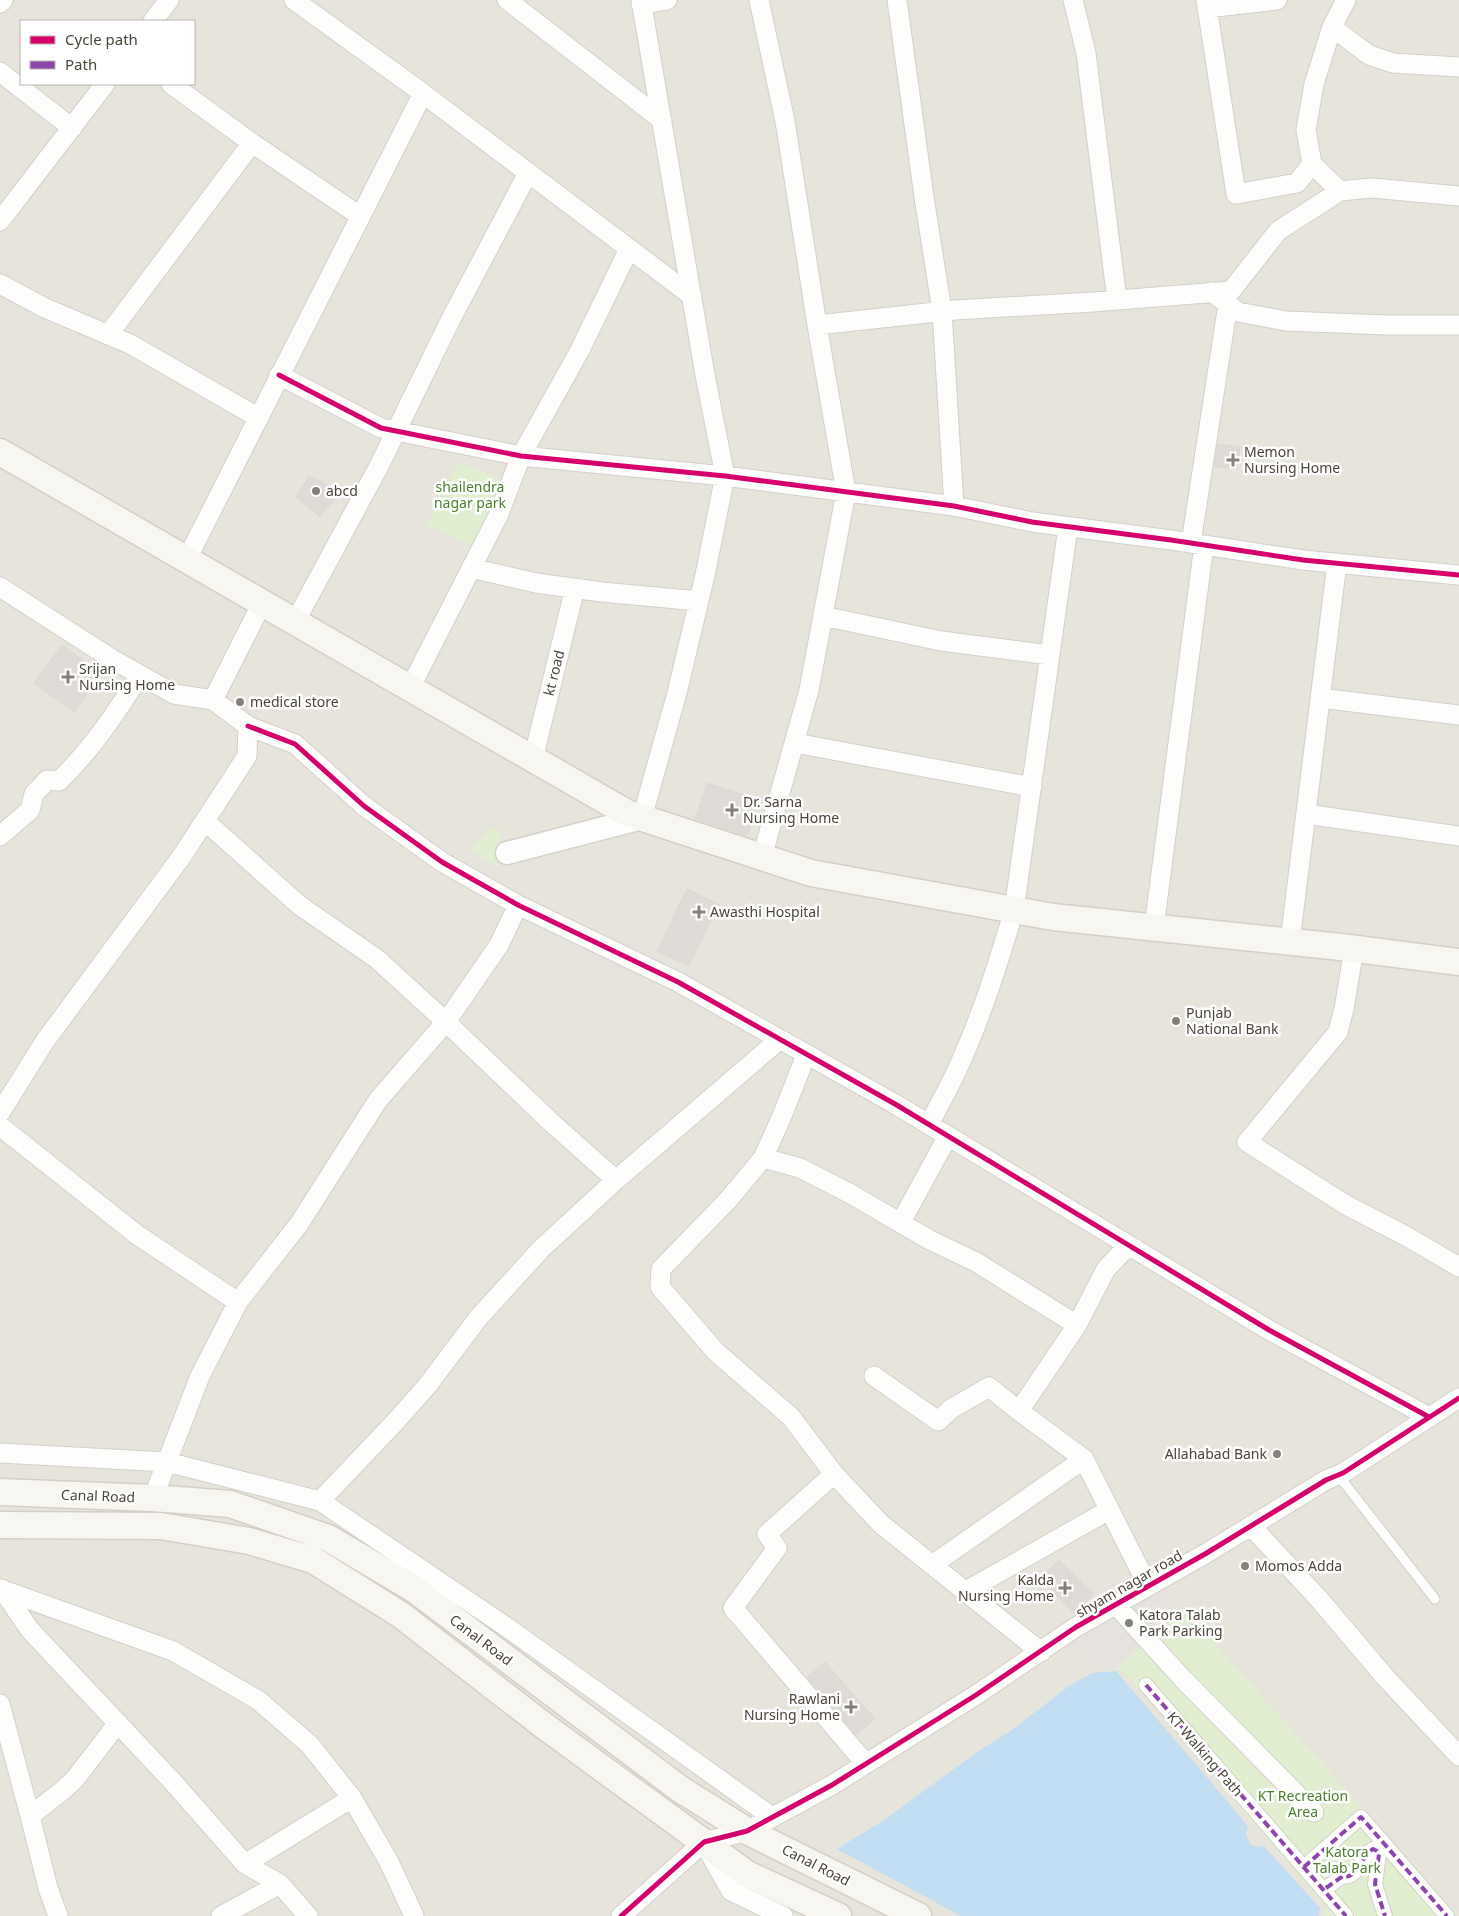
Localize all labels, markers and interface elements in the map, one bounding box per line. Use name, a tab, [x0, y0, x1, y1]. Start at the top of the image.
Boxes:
legend	[20, 20, 195, 85]
text: Cycle path	[65, 29, 138, 49]
text: Path	[65, 54, 97, 74]
place label: Memon Nursing Home	[1244, 442, 1340, 477]
marker: Memon Nursing Home	[1226, 453, 1240, 467]
park label: shailendra nagar park	[434, 477, 507, 512]
place label: abcd	[326, 481, 358, 500]
marker: abcd	[310, 485, 322, 497]
street label: kt road	[539, 648, 568, 698]
place label: Srijan Nursing Home	[79, 659, 175, 694]
marker: Srijan Nursing Home	[61, 670, 75, 684]
place label: medical store	[250, 692, 339, 711]
marker: medical store	[234, 696, 246, 708]
place label: Dr. Sarna Nursing Home	[743, 792, 839, 827]
marker: Dr. Sarna Nursing Home	[725, 803, 739, 817]
place label: Awasthi Hospital	[710, 902, 820, 921]
marker: Awasthi Hospital	[692, 905, 706, 919]
place label: Punjab National Bank	[1186, 1003, 1279, 1038]
marker: Punjab National Bank	[1170, 1015, 1182, 1027]
place label: Allahabad Bank	[1165, 1444, 1268, 1463]
marker: Allahabad Bank	[1271, 1448, 1283, 1460]
street label: Canal Road	[61, 1485, 135, 1506]
street label: shyam nagar road	[1072, 1545, 1185, 1622]
place label: Momos Adda	[1255, 1556, 1342, 1575]
marker: Momos Adda	[1239, 1560, 1251, 1572]
place label: Kalda Nursing Home	[958, 1570, 1054, 1605]
marker: Kalda Nursing Home	[1058, 1581, 1072, 1595]
place label: Katora Talab Park Parking	[1139, 1605, 1223, 1640]
street label: Canal Road	[446, 1610, 517, 1669]
marker: Katora Talab Park Parking	[1123, 1617, 1135, 1629]
place label: Rawlani Nursing Home	[744, 1689, 840, 1724]
marker: Rawlani Nursing Home	[844, 1700, 858, 1714]
street label: KT Walking Path	[1163, 1707, 1247, 1800]
park label: KT Recreation Area	[1258, 1786, 1348, 1821]
street label: Canal Road	[779, 1839, 854, 1890]
park label: Katora Talab Park	[1313, 1842, 1381, 1877]

